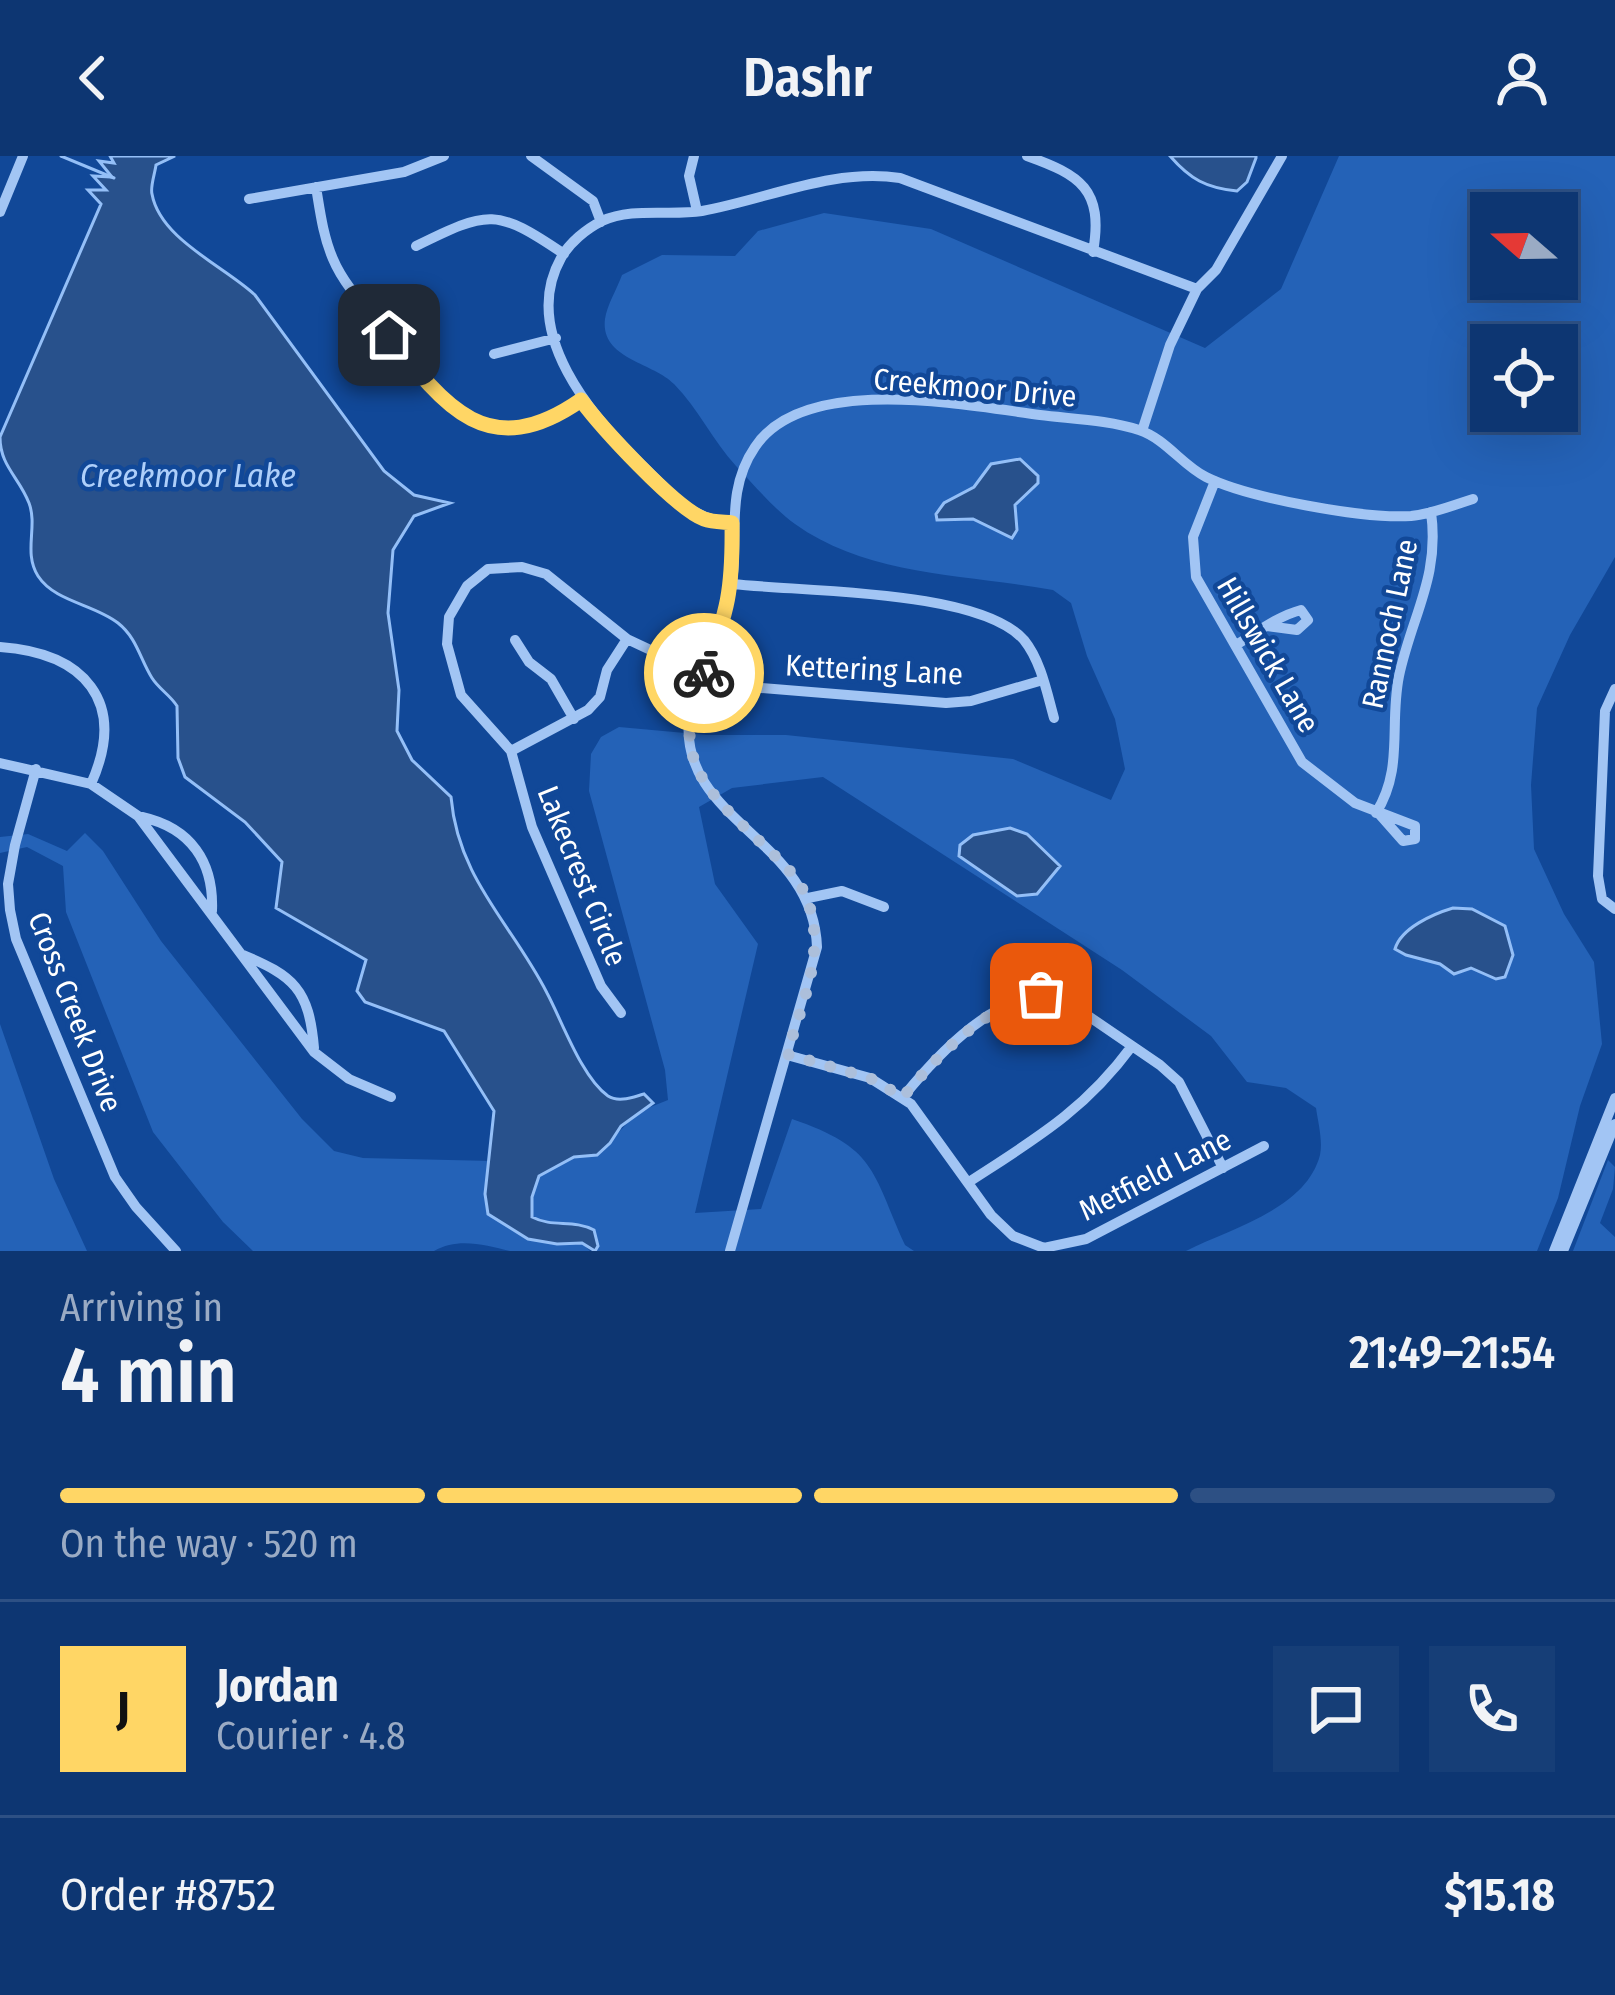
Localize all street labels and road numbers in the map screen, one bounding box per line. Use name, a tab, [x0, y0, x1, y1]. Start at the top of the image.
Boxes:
street label: Creekmoor Drive	[872, 361, 1078, 415]
street label: Rannoch Lane	[1354, 536, 1426, 712]
street label: Hillswick Lane	[1209, 571, 1327, 739]
street label: Kettering Lane	[784, 647, 964, 693]
street label: Lakecrest Circle	[530, 781, 634, 971]
street label: Cross Creek Drive	[20, 907, 130, 1117]
street label: Metfield Lane	[1073, 1121, 1237, 1229]

